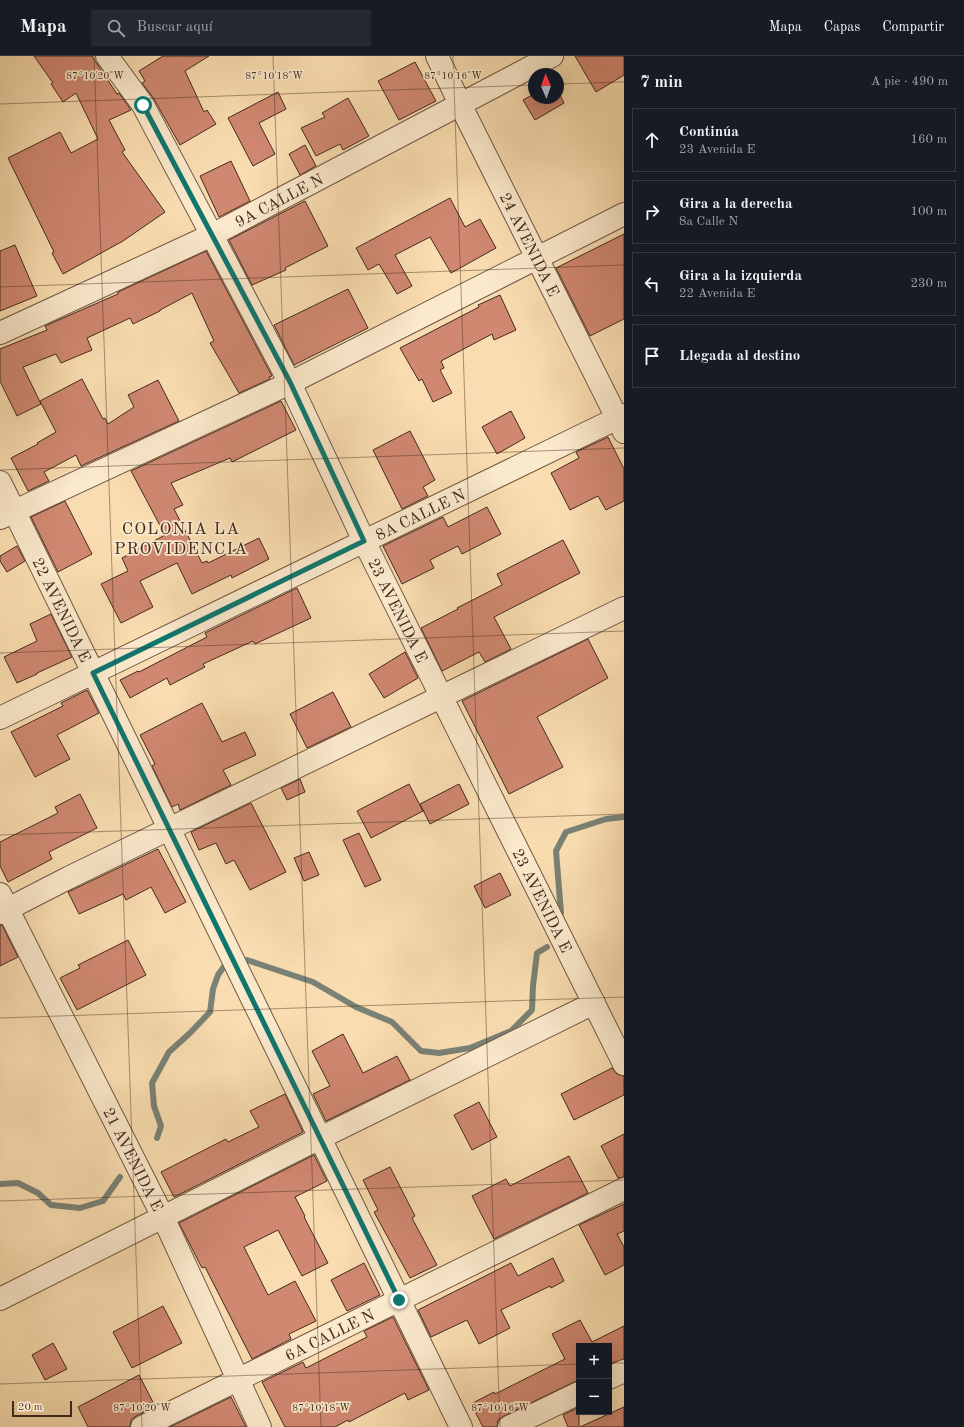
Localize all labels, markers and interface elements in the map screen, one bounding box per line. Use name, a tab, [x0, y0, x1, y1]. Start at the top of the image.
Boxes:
search box	[91, 10, 371, 46]
icon: search	[105, 17, 127, 39]
text: Mapa	[20, 18, 67, 37]
text: Buscar aquí	[137, 20, 213, 35]
text: Mapa	[769, 20, 802, 34]
text: Capas	[824, 20, 860, 34]
text: Compartir	[882, 20, 944, 34]
north arrow	[528, 68, 564, 104]
text: 87°10'20"W	[66, 71, 124, 81]
text: 87°10'18"W	[245, 71, 303, 81]
text: 87°10'16"W	[424, 71, 482, 81]
text: 7 min	[640, 74, 683, 91]
text: A pie · 490 m	[871, 75, 948, 88]
route start	[134, 96, 152, 114]
text: Continúa	[679, 125, 739, 140]
icon: ahead	[641, 129, 663, 151]
text: 160 m	[910, 133, 947, 146]
text: 23 Avenida E	[679, 143, 755, 156]
street label: 9A CALLE N	[233, 172, 327, 231]
street label: 24 AVENIDA E	[496, 191, 561, 300]
text: Gira a la derecha	[679, 197, 793, 212]
icon: right	[641, 201, 663, 223]
text: 100 m	[910, 205, 947, 218]
text: 8a Calle N	[679, 215, 738, 228]
text: Gira a la izquierda	[679, 269, 802, 284]
icon: left	[641, 273, 663, 295]
text: 230 m	[910, 277, 947, 290]
text: 22 Avenida E	[679, 287, 755, 300]
icon: arrive	[641, 345, 663, 367]
text: Llegada al destino	[679, 349, 800, 364]
street label: 8A CALLE N	[374, 487, 468, 544]
district label: COLONIA LA PROVIDENCIA	[114, 521, 248, 558]
street label: 22 AVENIDA E	[28, 556, 93, 665]
street label: 23 AVENIDA E	[364, 556, 429, 666]
street label: 23 AVENIDA E	[508, 847, 573, 956]
street label: 21 AVENIDA E	[99, 1106, 165, 1215]
route end	[390, 1291, 408, 1309]
street label: 6A CALLE N	[283, 1308, 378, 1365]
map controls	[576, 1343, 612, 1415]
button: +	[576, 1343, 612, 1379]
button: −	[576, 1379, 612, 1415]
scale bar	[12, 1399, 72, 1418]
text: 20 m	[18, 1402, 43, 1413]
text: 87°10'20"W	[113, 1403, 171, 1413]
text: 87°10'18"W	[292, 1403, 350, 1413]
text: 87°10'16"W	[471, 1403, 529, 1413]

